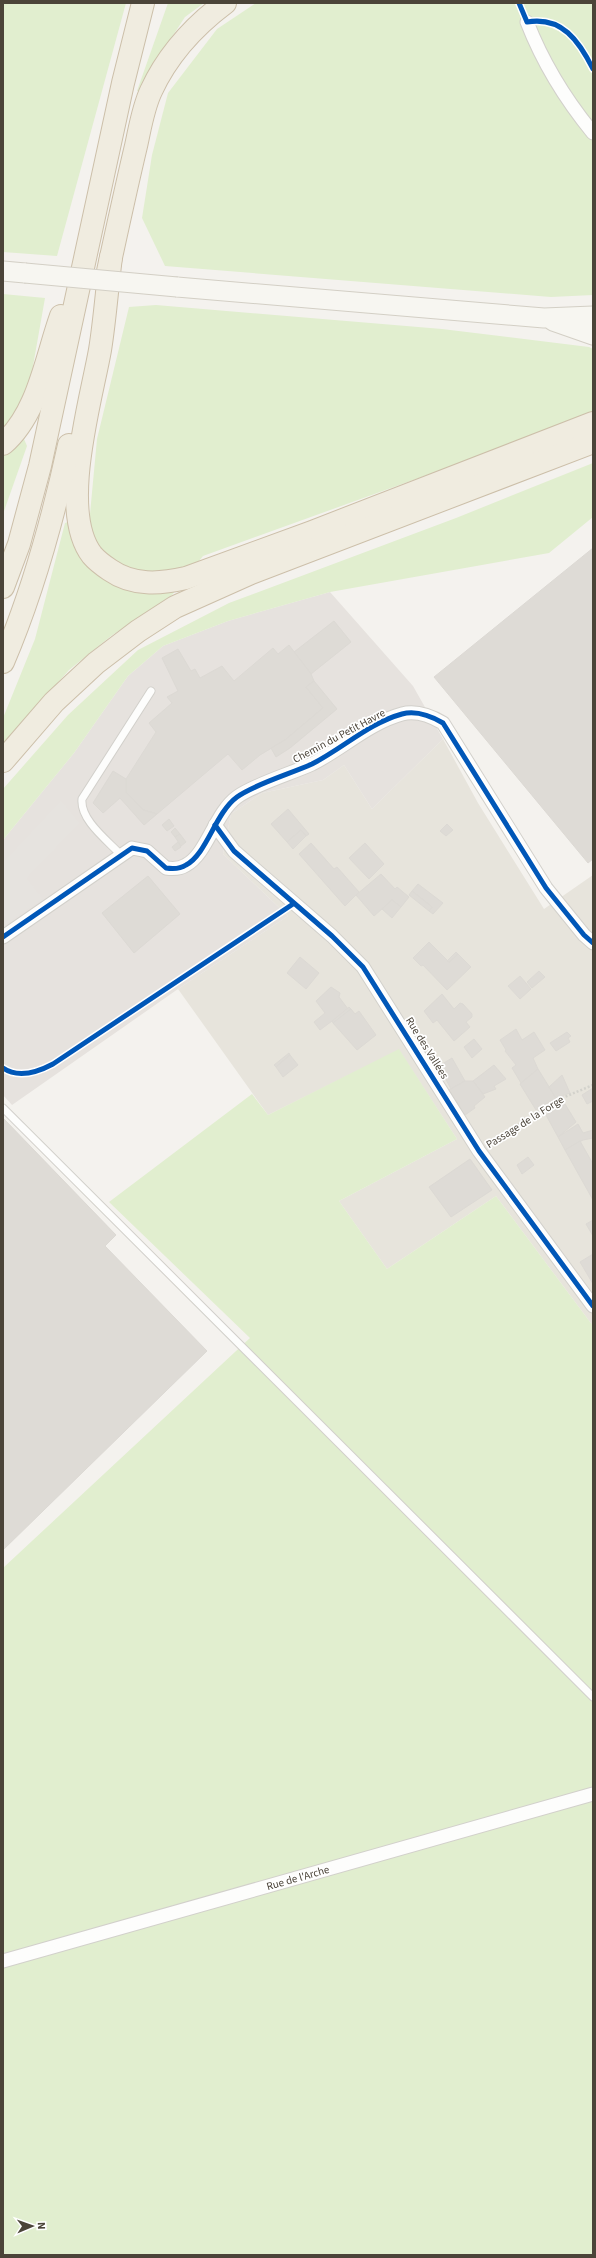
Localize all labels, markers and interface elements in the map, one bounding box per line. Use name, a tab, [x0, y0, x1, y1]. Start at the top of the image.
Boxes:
street label: Chemin du Petit Havre	[290, 705, 388, 767]
street label: Rue des Vallées	[402, 1014, 452, 1082]
street label: Passage de la Forge	[483, 1092, 567, 1152]
street label: Rue de l'Arche	[265, 1862, 332, 1894]
north arrow	[12, 2206, 52, 2246]
text: N	[34, 2222, 49, 2230]

